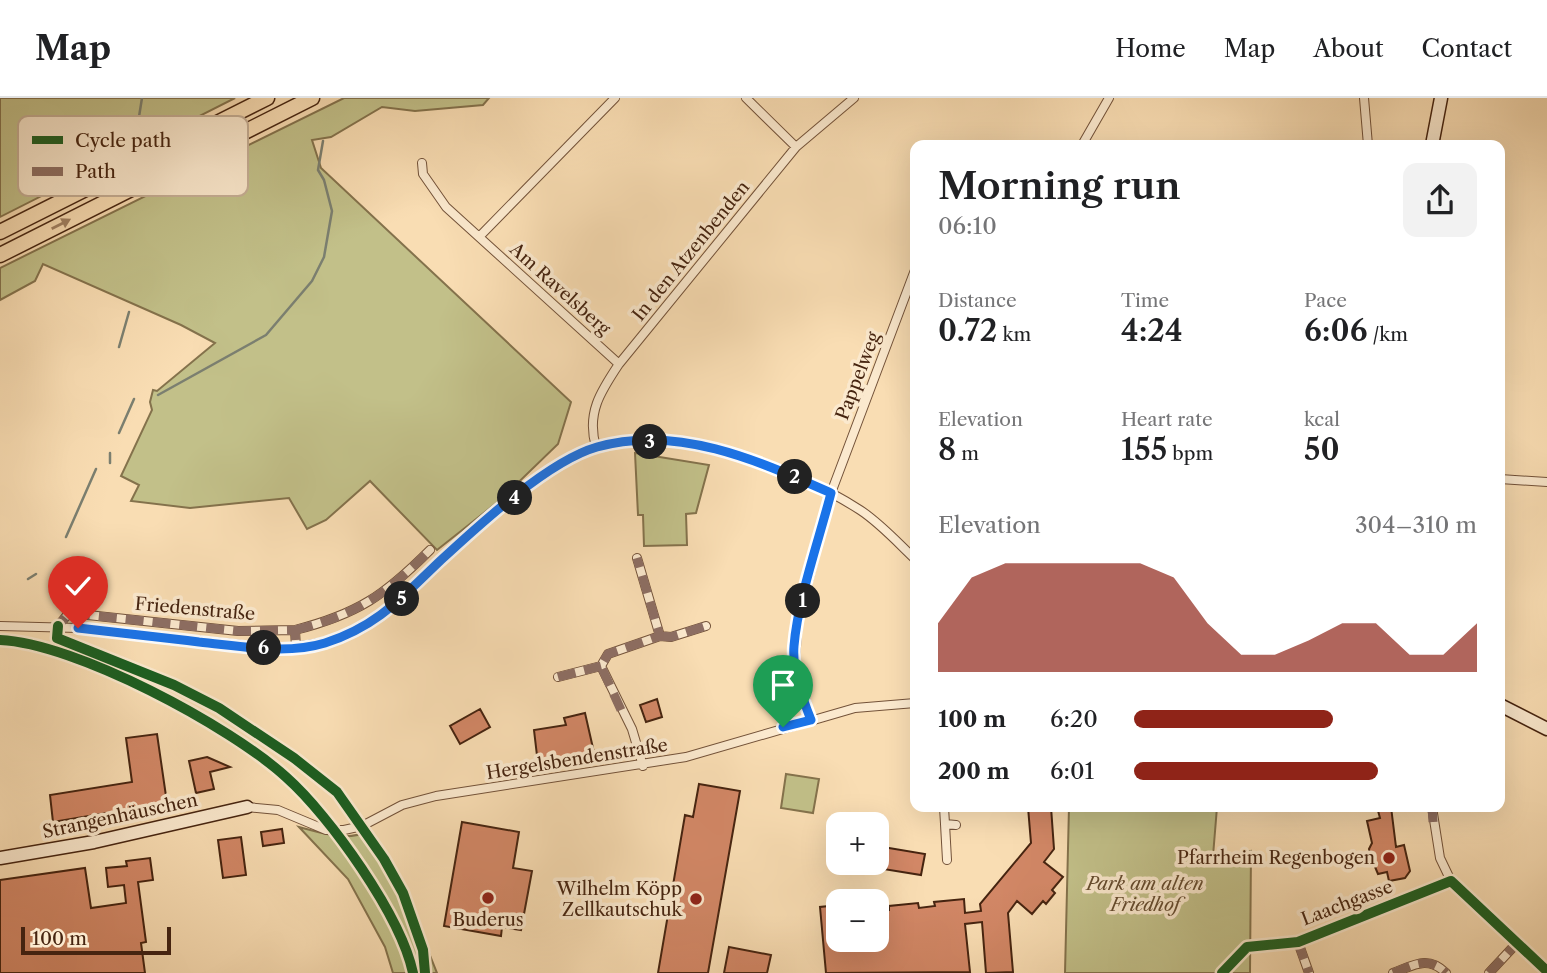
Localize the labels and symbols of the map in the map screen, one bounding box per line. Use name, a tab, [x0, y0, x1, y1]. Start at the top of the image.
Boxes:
legend	[18, 116, 248, 196]
text: Cycle path	[75, 129, 171, 152]
text: Path	[75, 160, 116, 183]
street label: In den Atzenbenden	[628, 177, 754, 325]
one-way arrow	[51, 219, 71, 230]
street label: Am Ravelsberg	[505, 237, 615, 340]
street label: Pappelweg	[831, 328, 885, 423]
pin: 3	[632, 424, 668, 460]
pin: 2	[778, 460, 812, 494]
pin: 4	[498, 480, 532, 516]
pin	[48, 556, 108, 628]
pin: 5	[384, 582, 420, 616]
pin: 1	[786, 584, 820, 618]
street label: Friedenstraße	[134, 593, 256, 625]
pin: 6	[246, 630, 282, 666]
pin	[753, 655, 813, 727]
street label: Hergelsbendenstraße	[485, 734, 669, 784]
street label: Strangenhäuschen	[40, 789, 200, 843]
place label: Pfarrheim Regenbogen	[1177, 847, 1375, 869]
marker: Pfarrheim Regenbogen	[1381, 850, 1397, 866]
park label: Park am alten Friedhof	[1084, 873, 1204, 916]
street label: Laachgasse	[1298, 875, 1396, 931]
place label: Wilhelm Köpp Zellkautschuk	[556, 878, 684, 921]
marker: Buderus	[480, 890, 496, 906]
marker: Wilhelm Köpp Zellkautschuk	[688, 891, 704, 907]
place label: Buderus	[452, 909, 524, 931]
scale bar	[21, 924, 172, 956]

